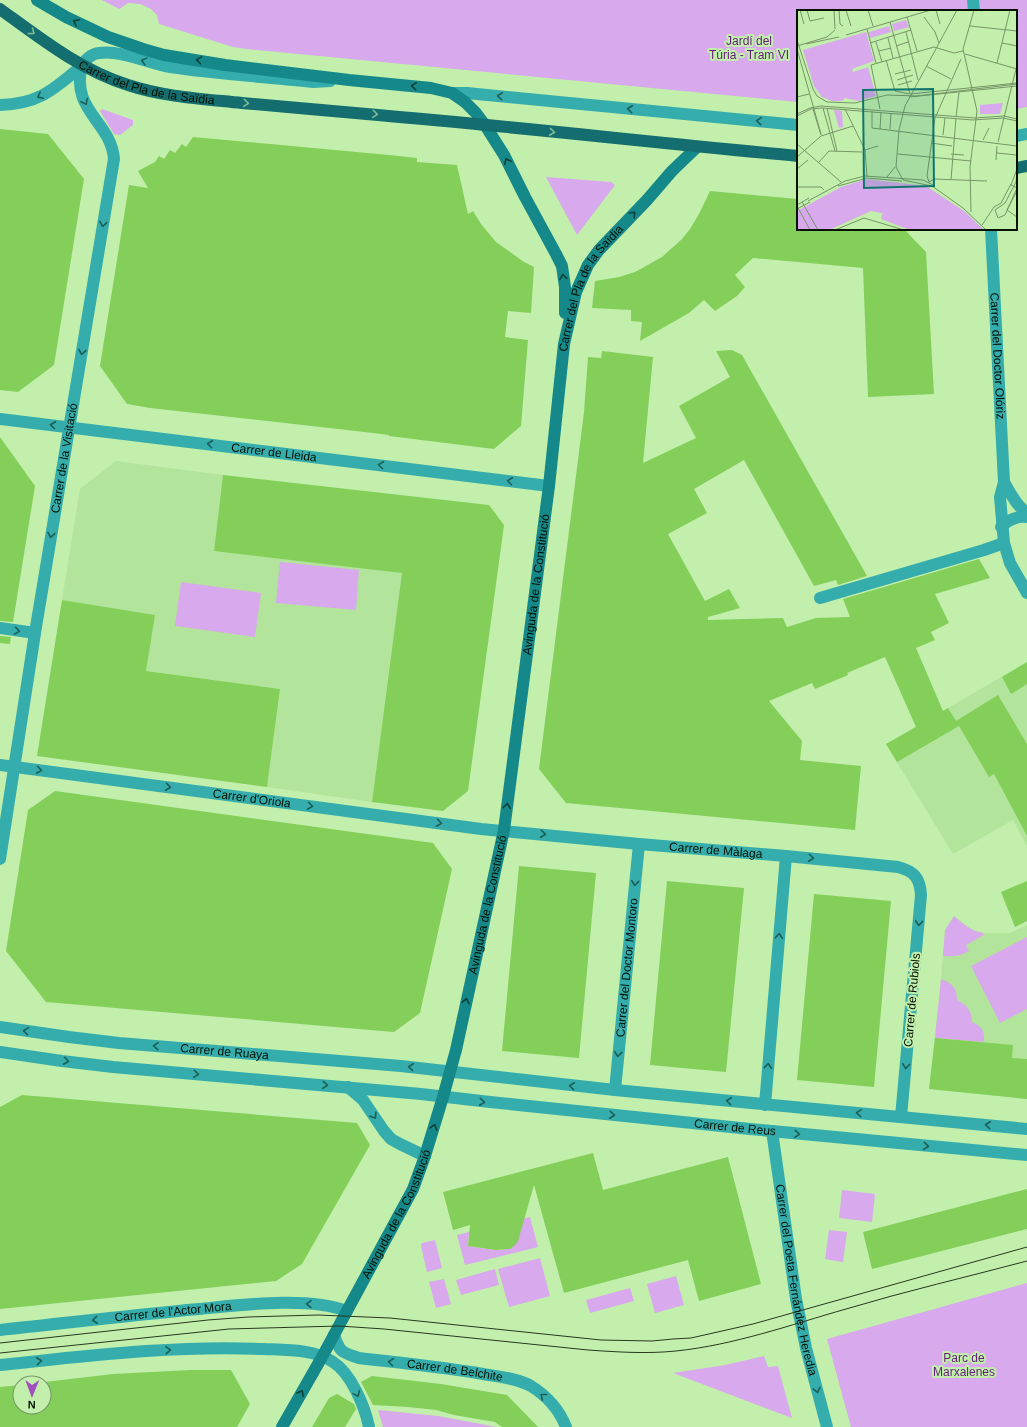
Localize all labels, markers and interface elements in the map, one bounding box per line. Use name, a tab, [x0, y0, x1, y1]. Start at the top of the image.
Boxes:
inset map	[797, 10, 1017, 230]
one-way arrow	[73, 19, 80, 27]
one-way arrow	[27, 27, 34, 34]
park label: Jardí del Túria - Tram VI	[709, 34, 789, 62]
street label: Carrer del Pla de la Saïdia	[76, 57, 216, 107]
one-way arrow	[140, 57, 147, 65]
one-way arrow	[196, 57, 202, 65]
one-way arrow	[411, 82, 417, 91]
one-way arrow	[36, 92, 44, 99]
one-way arrow	[497, 92, 503, 101]
one-way arrow	[80, 98, 88, 106]
one-way arrow	[243, 98, 249, 107]
one-way arrow	[627, 105, 633, 114]
one-way arrow	[372, 110, 378, 119]
one-way arrow	[756, 117, 762, 126]
one-way arrow	[549, 127, 555, 136]
one-way arrow	[504, 158, 511, 165]
one-way arrow	[628, 211, 636, 219]
one-way arrow	[99, 220, 108, 227]
street label: Carrer del Pla de la Saïdia	[556, 222, 626, 352]
one-way arrow	[560, 274, 568, 280]
street label: Carrer del Doctor Olóriz	[987, 292, 1008, 420]
one-way arrow	[78, 349, 87, 355]
street label: Carrer de la Visitació	[48, 402, 80, 514]
one-way arrow	[50, 421, 56, 430]
one-way arrow	[207, 440, 213, 449]
street label: Carrer de Lleida	[230, 440, 318, 465]
one-way arrow	[378, 461, 384, 470]
one-way arrow	[507, 476, 513, 485]
street label: Avinguda de la Constitució	[520, 513, 552, 656]
one-way arrow	[48, 532, 56, 538]
one-way arrow	[14, 626, 21, 635]
one-way arrow	[36, 765, 42, 774]
one-way arrow	[164, 782, 171, 791]
street label: Carrer d'Oriola	[212, 786, 292, 811]
one-way arrow	[307, 801, 313, 810]
one-way arrow	[502, 803, 511, 809]
one-way arrow	[436, 818, 442, 827]
one-way arrow	[540, 830, 546, 839]
street label: Avinguda de la Constitució	[466, 833, 510, 976]
street label: Carrer de Màlaga	[669, 839, 763, 861]
one-way arrow	[808, 854, 815, 863]
one-way arrow	[631, 880, 640, 886]
street label: Carrer del Doctor Montoro	[613, 897, 641, 1038]
one-way arrow	[914, 920, 923, 926]
one-way arrow	[774, 933, 783, 939]
street label: Carrer de Rubiols	[901, 953, 923, 1047]
one-way arrow	[461, 998, 469, 1005]
one-way arrow	[23, 1027, 30, 1036]
one-way arrow	[153, 1041, 159, 1050]
street label: Carrer de Ruaya	[180, 1041, 270, 1062]
one-way arrow	[614, 1051, 623, 1057]
one-way arrow	[63, 1057, 69, 1066]
one-way arrow	[408, 1063, 414, 1072]
one-way arrow	[763, 1063, 772, 1069]
one-way arrow	[901, 1063, 910, 1069]
one-way arrow	[193, 1069, 199, 1078]
one-way arrow	[322, 1081, 328, 1090]
one-way arrow	[569, 1081, 575, 1090]
one-way arrow	[479, 1097, 485, 1106]
one-way arrow	[726, 1097, 732, 1106]
one-way arrow	[856, 1109, 862, 1118]
one-way arrow	[609, 1110, 615, 1119]
one-way arrow	[369, 1112, 377, 1119]
street label: Carrer de Reus	[693, 1116, 777, 1138]
one-way arrow	[985, 1121, 991, 1130]
one-way arrow	[429, 1124, 438, 1131]
one-way arrow	[794, 1129, 800, 1138]
one-way arrow	[923, 1141, 929, 1150]
street label: Avinguda de la Constitució	[359, 1148, 434, 1281]
street label: Carrer del Poeta Fernández Heredia	[773, 1183, 820, 1378]
street label: Carrer de l'Actor Mora	[114, 1299, 232, 1324]
one-way arrow	[306, 1300, 312, 1308]
one-way arrow	[92, 1315, 98, 1324]
one-way arrow	[165, 1345, 171, 1354]
park label: Parc de Marxalenes	[933, 1351, 995, 1379]
one-way arrow	[36, 1357, 42, 1366]
street label: Carrer de Belchite	[406, 1357, 504, 1384]
one-way arrow	[388, 1358, 394, 1367]
north arrow	[12, 1375, 52, 1415]
one-way arrow	[812, 1386, 821, 1393]
one-way arrow	[297, 1390, 304, 1397]
one-way arrow	[352, 1390, 360, 1398]
one-way arrow	[541, 1393, 548, 1400]
text: N	[28, 1399, 36, 1411]

